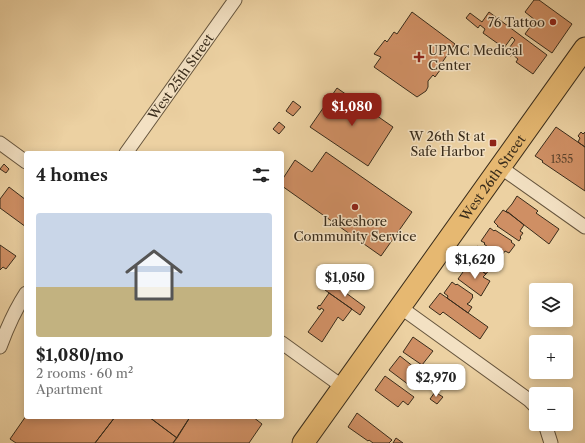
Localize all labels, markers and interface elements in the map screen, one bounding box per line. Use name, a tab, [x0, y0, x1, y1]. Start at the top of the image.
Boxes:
place label: 76 Tattoo	[488, 14, 545, 30]
marker: 76 Tattoo	[548, 17, 558, 27]
street label: West 25th Street	[144, 30, 217, 123]
place label: UPMC Medical Center	[428, 42, 523, 73]
marker: UPMC Medical Center	[413, 51, 425, 63]
pin: $1,080	[319, 93, 385, 127]
text: $1,080	[331, 98, 373, 114]
place label: W 26th St at Safe Harbor	[408, 128, 486, 159]
street label: West 26th Street	[456, 131, 529, 225]
marker: W 26th St at Safe Harbor	[488, 138, 498, 148]
house number: 1355	[551, 152, 573, 166]
icon: filters	[250, 164, 272, 186]
text: 4 homes	[36, 165, 108, 185]
marker: Lakeshore Community Service	[350, 202, 360, 212]
place label: Lakeshore Community Service	[294, 213, 416, 244]
icon: home	[118, 239, 190, 311]
pin: $1,620	[442, 246, 508, 280]
text: $1,620	[455, 251, 495, 267]
pin: $1,050	[312, 264, 378, 298]
text: $1,050	[325, 269, 365, 285]
map controls	[529, 283, 573, 431]
button: layers	[529, 283, 573, 327]
button: +	[529, 335, 573, 379]
text: $1,080/mo	[36, 345, 124, 365]
pin: $2,970	[403, 364, 469, 398]
text: 2 rooms · 60 m²	[36, 365, 133, 381]
text: $2,970	[415, 369, 457, 385]
text: Apartment	[36, 381, 103, 397]
button: −	[529, 387, 573, 431]

